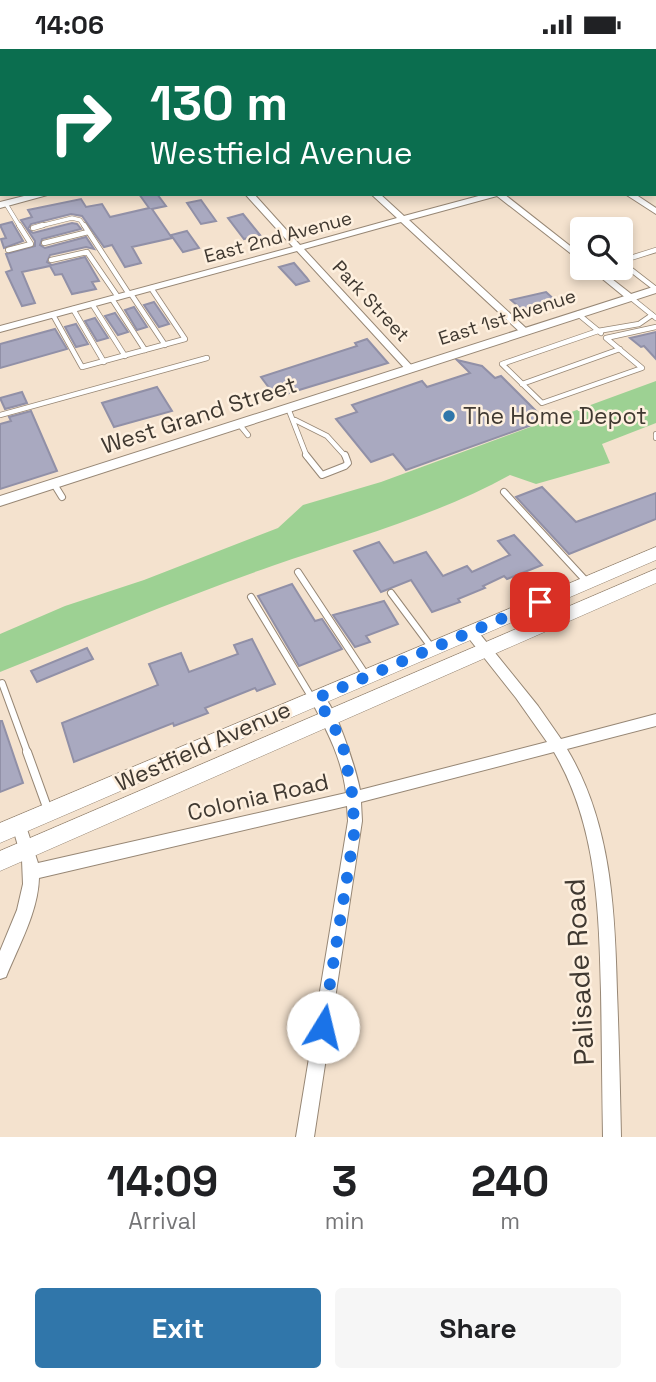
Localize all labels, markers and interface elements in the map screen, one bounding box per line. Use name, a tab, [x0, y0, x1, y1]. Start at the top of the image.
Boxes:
text: 14:06	[35, 8, 104, 42]
text: 130 m	[150, 72, 288, 134]
icon: right	[35, 77, 126, 168]
text: Westfield Avenue	[150, 133, 413, 173]
street label: East 2nd Avenue	[201, 205, 355, 269]
map controls	[570, 217, 633, 280]
button: search	[570, 217, 633, 280]
street label: Park Street	[327, 255, 415, 347]
street label: East 1st Avenue	[435, 283, 579, 351]
street label: West Grand Street	[98, 369, 300, 461]
place label: The Home Depot	[463, 401, 647, 431]
marker: The Home Depot	[441, 408, 457, 424]
pin	[510, 572, 570, 632]
icon: arrive	[521, 583, 559, 621]
street label: Westfield Avenue	[111, 694, 295, 798]
street label: Colonia Road	[184, 766, 332, 828]
street label: Palisade Road	[556, 878, 602, 1066]
position arrow	[286, 990, 360, 1064]
text: 14:09	[107, 1155, 218, 1208]
text: 3	[332, 1155, 357, 1208]
text: 240	[471, 1155, 549, 1208]
text: Arrival	[128, 1206, 197, 1236]
text: min	[325, 1206, 364, 1236]
text: m	[500, 1206, 520, 1236]
button: Exit	[35, 1288, 321, 1368]
button: Share	[335, 1288, 621, 1368]

